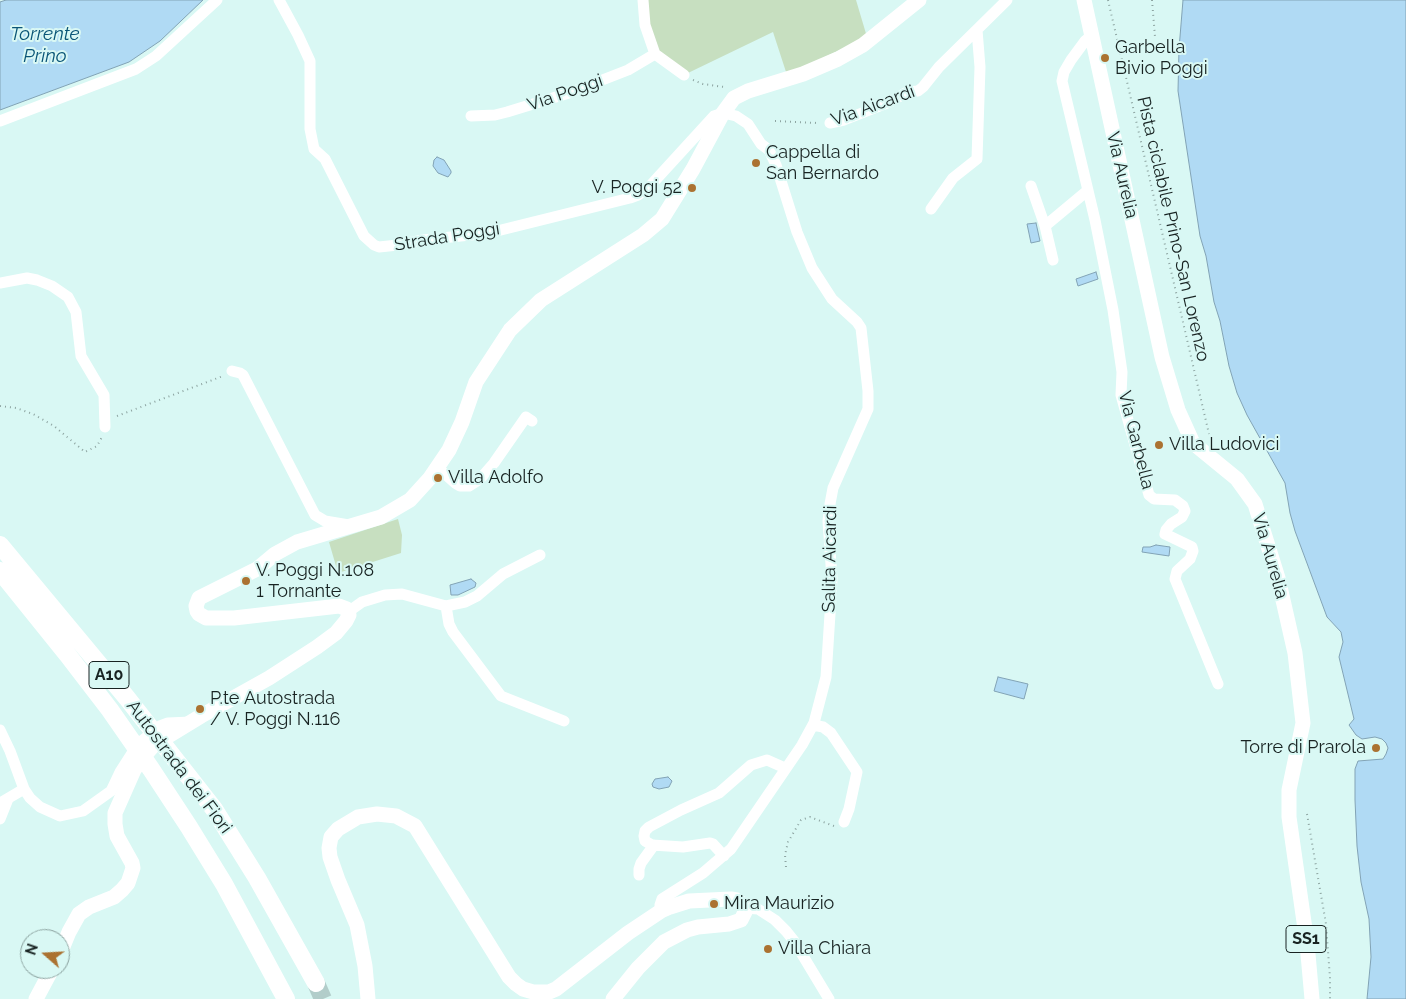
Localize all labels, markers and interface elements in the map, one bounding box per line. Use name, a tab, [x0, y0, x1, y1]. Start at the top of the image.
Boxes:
water label: Torrente Prino	[10, 23, 80, 67]
place label: Garbella Bivio Poggi	[1115, 37, 1208, 80]
marker: Garbella Bivio Poggi	[1099, 52, 1111, 64]
street label: Via Poggi	[524, 70, 606, 116]
street label: Via Aicardi	[828, 81, 918, 131]
street label: Pista ciclabile Prino-San Lorenzo	[1132, 94, 1214, 364]
street label: Via Aurelia	[1102, 129, 1142, 221]
place label: Cappella di San Bernardo	[766, 142, 879, 184]
marker: Cappella di San Bernardo	[750, 157, 762, 169]
place label: V. Poggi 52	[591, 177, 682, 199]
marker: V. Poggi 52	[686, 182, 698, 194]
street label: Strada Poggi	[393, 218, 501, 256]
street label: Via Garbella	[1113, 388, 1159, 492]
place label: Villa Ludovici	[1169, 434, 1279, 456]
marker: Villa Ludovici	[1153, 439, 1165, 451]
place label: Villa Adolfo	[448, 467, 543, 489]
marker: Villa Adolfo	[432, 472, 444, 484]
street label: Salita Aicardi	[818, 505, 842, 613]
street label: Via Aurelia	[1247, 511, 1293, 601]
place label: V. Poggi N.108 1 Tornante	[256, 560, 374, 602]
marker: V. Poggi N.108 1 Tornante	[240, 575, 252, 587]
road number: A10	[89, 662, 129, 688]
place label: P.te Autostrada / V. Poggi N.116	[210, 688, 340, 731]
street label: Autostrada dei Fiori	[122, 696, 236, 838]
marker: P.te Autostrada / V. Poggi N.116	[194, 703, 206, 715]
place label: Torre di Prarola	[1240, 737, 1366, 759]
marker: Torre di Prarola	[1370, 742, 1382, 754]
place label: Mira Maurizio	[724, 893, 834, 915]
marker: Mira Maurizio	[708, 898, 720, 910]
road number: SS1	[1286, 926, 1326, 952]
north arrow	[20, 929, 70, 979]
place label: Villa Chiara	[778, 938, 871, 960]
text: N	[22, 942, 41, 957]
marker: Villa Chiara	[762, 943, 774, 955]

